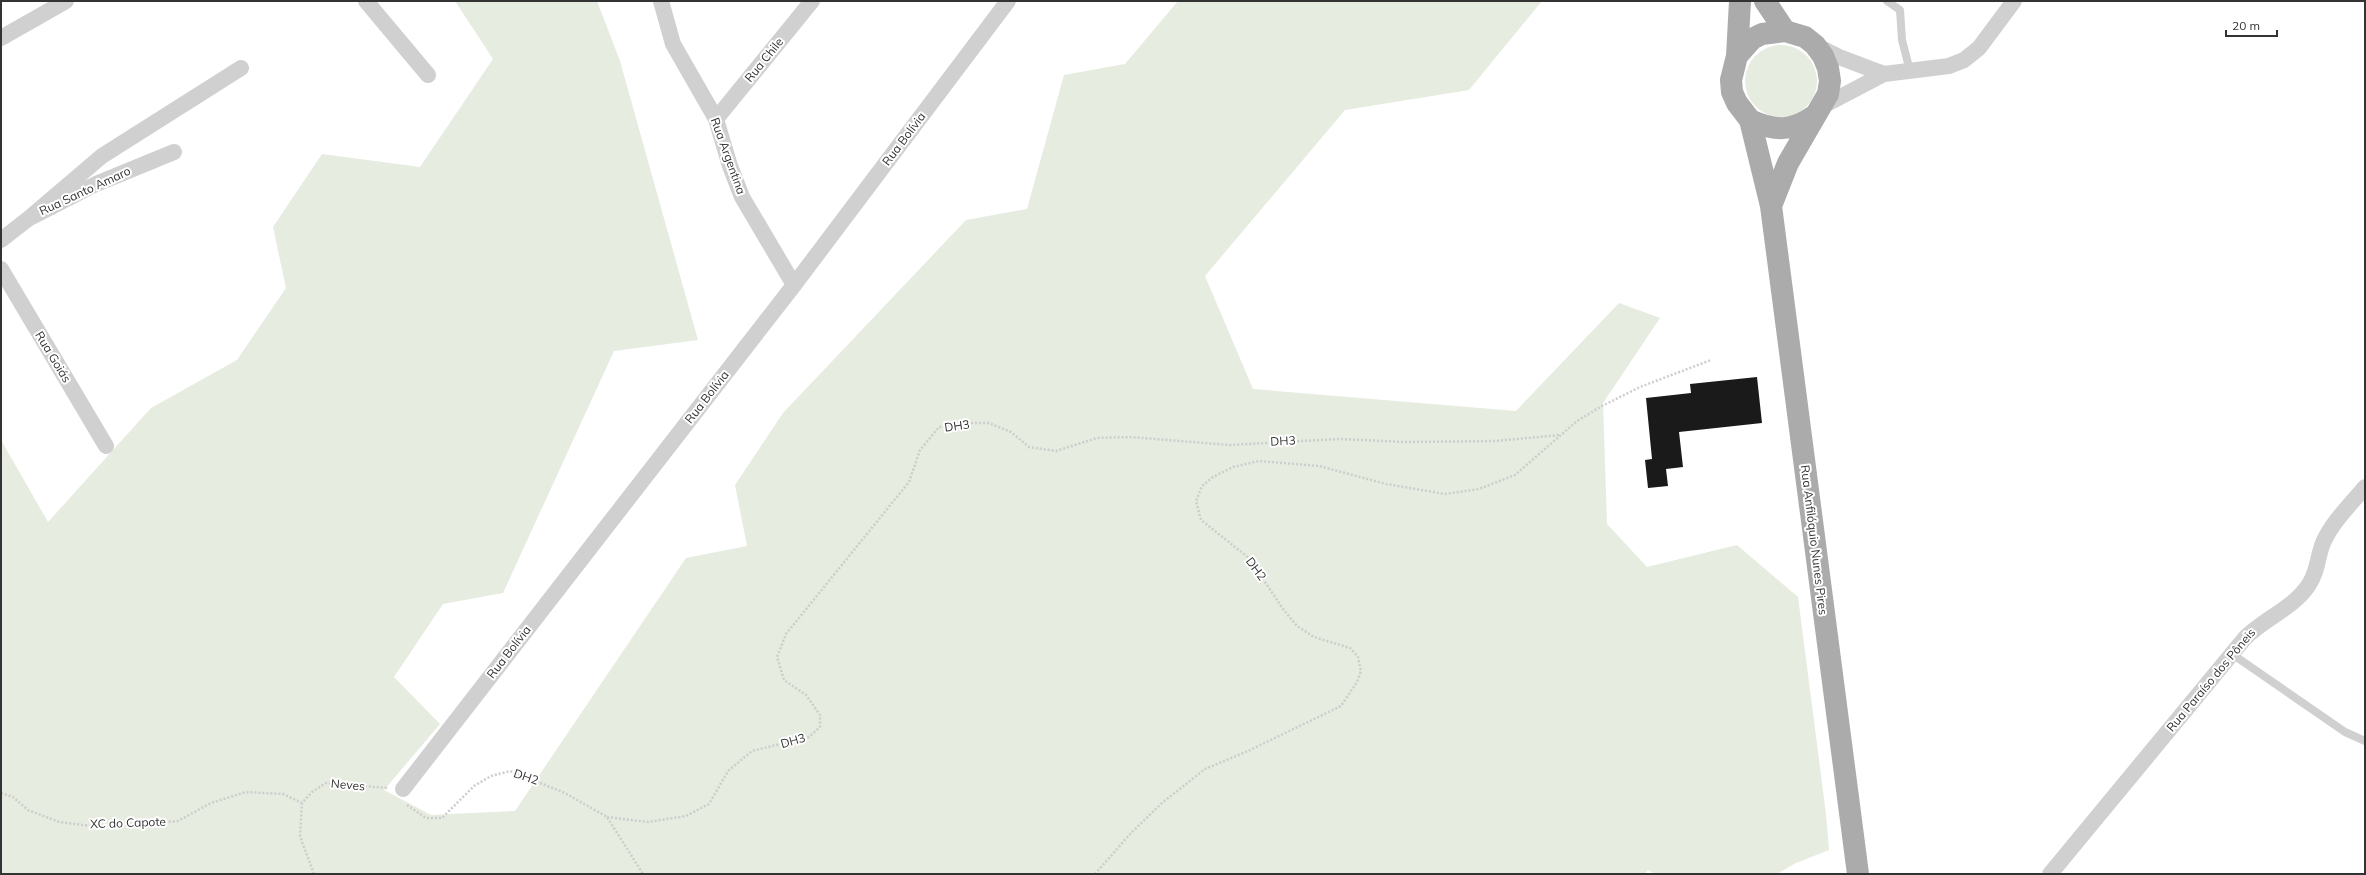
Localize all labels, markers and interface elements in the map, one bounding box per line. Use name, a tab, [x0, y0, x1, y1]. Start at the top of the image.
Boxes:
scale bar	[2226, 12, 2277, 38]
text: 20 m	[2232, 18, 2260, 33]
street label: Rua Chile	[741, 34, 786, 85]
street label: Rua Bolívia	[879, 109, 928, 168]
street label: Rua Argentina	[708, 115, 749, 196]
street label: Rua Santo Amaro	[37, 163, 133, 218]
street label: Rua Goiás	[32, 328, 75, 385]
street label: Rua Bolívia	[681, 367, 732, 426]
street label: DH3	[943, 416, 971, 435]
street label: DH3	[1270, 432, 1296, 449]
street label: Rua Anfilóquio Nunes Pires	[1798, 464, 1831, 616]
street label: DH2	[1243, 554, 1270, 583]
street label: Rua Bolívia	[483, 622, 534, 681]
street label: Rua Paraíso dos Pôneis	[2163, 625, 2258, 734]
street label: DH3	[779, 730, 807, 751]
street label: DH2	[512, 765, 541, 788]
street label: Neves	[330, 776, 366, 793]
street label: XC do Capote	[90, 814, 166, 831]

